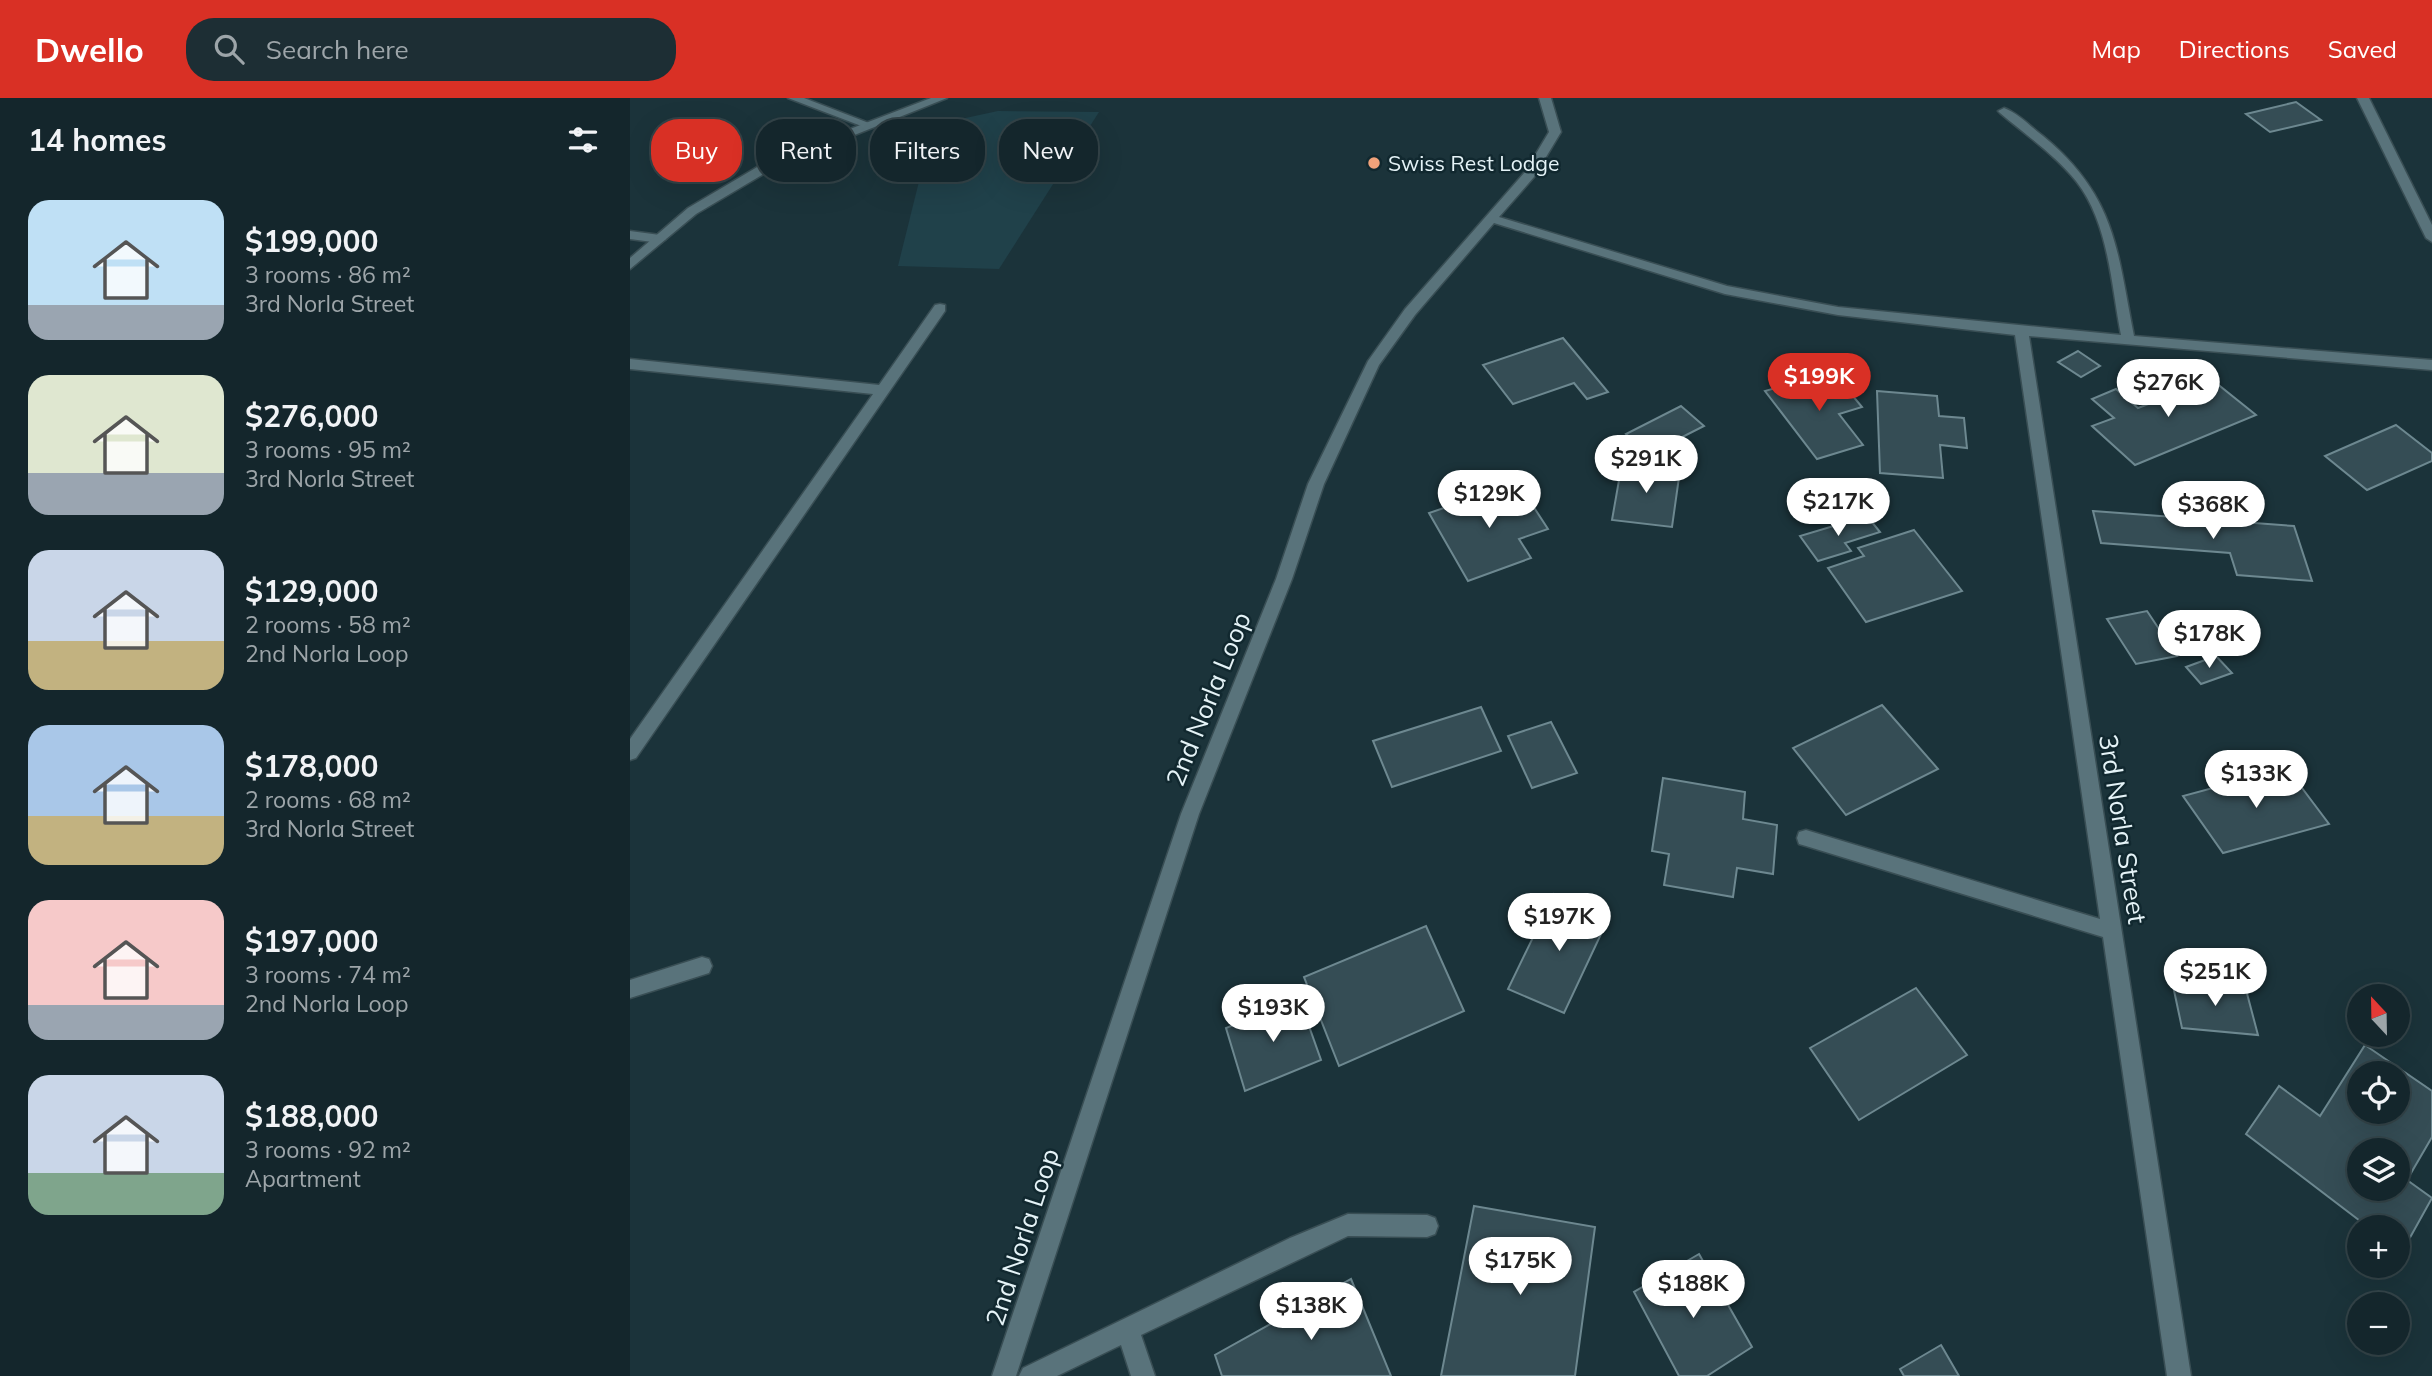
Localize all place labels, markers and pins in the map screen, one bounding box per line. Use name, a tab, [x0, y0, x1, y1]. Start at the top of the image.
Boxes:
place label: Swiss Rest Lodge	[1388, 150, 1559, 176]
marker: Swiss Rest Lodge	[1366, 155, 1382, 171]
pin: $199K	[1770, 354, 1868, 413]
pin: $276K	[2119, 360, 2217, 419]
pin: $291K	[1597, 436, 1695, 495]
pin: $129K	[1440, 470, 1538, 530]
pin: $217K	[1789, 478, 1887, 538]
pin: $368K	[2164, 482, 2262, 541]
pin: $178K	[2160, 610, 2258, 670]
pin: $133K	[2207, 750, 2305, 810]
pin: $197K	[1510, 894, 1608, 953]
pin: $251K	[2166, 948, 2264, 1008]
pin: $193K	[1224, 984, 1322, 1044]
pin: $175K	[1471, 1238, 1569, 1297]
pin: $188K	[1644, 1260, 1742, 1320]
pin: $138K	[1262, 1282, 1360, 1342]

